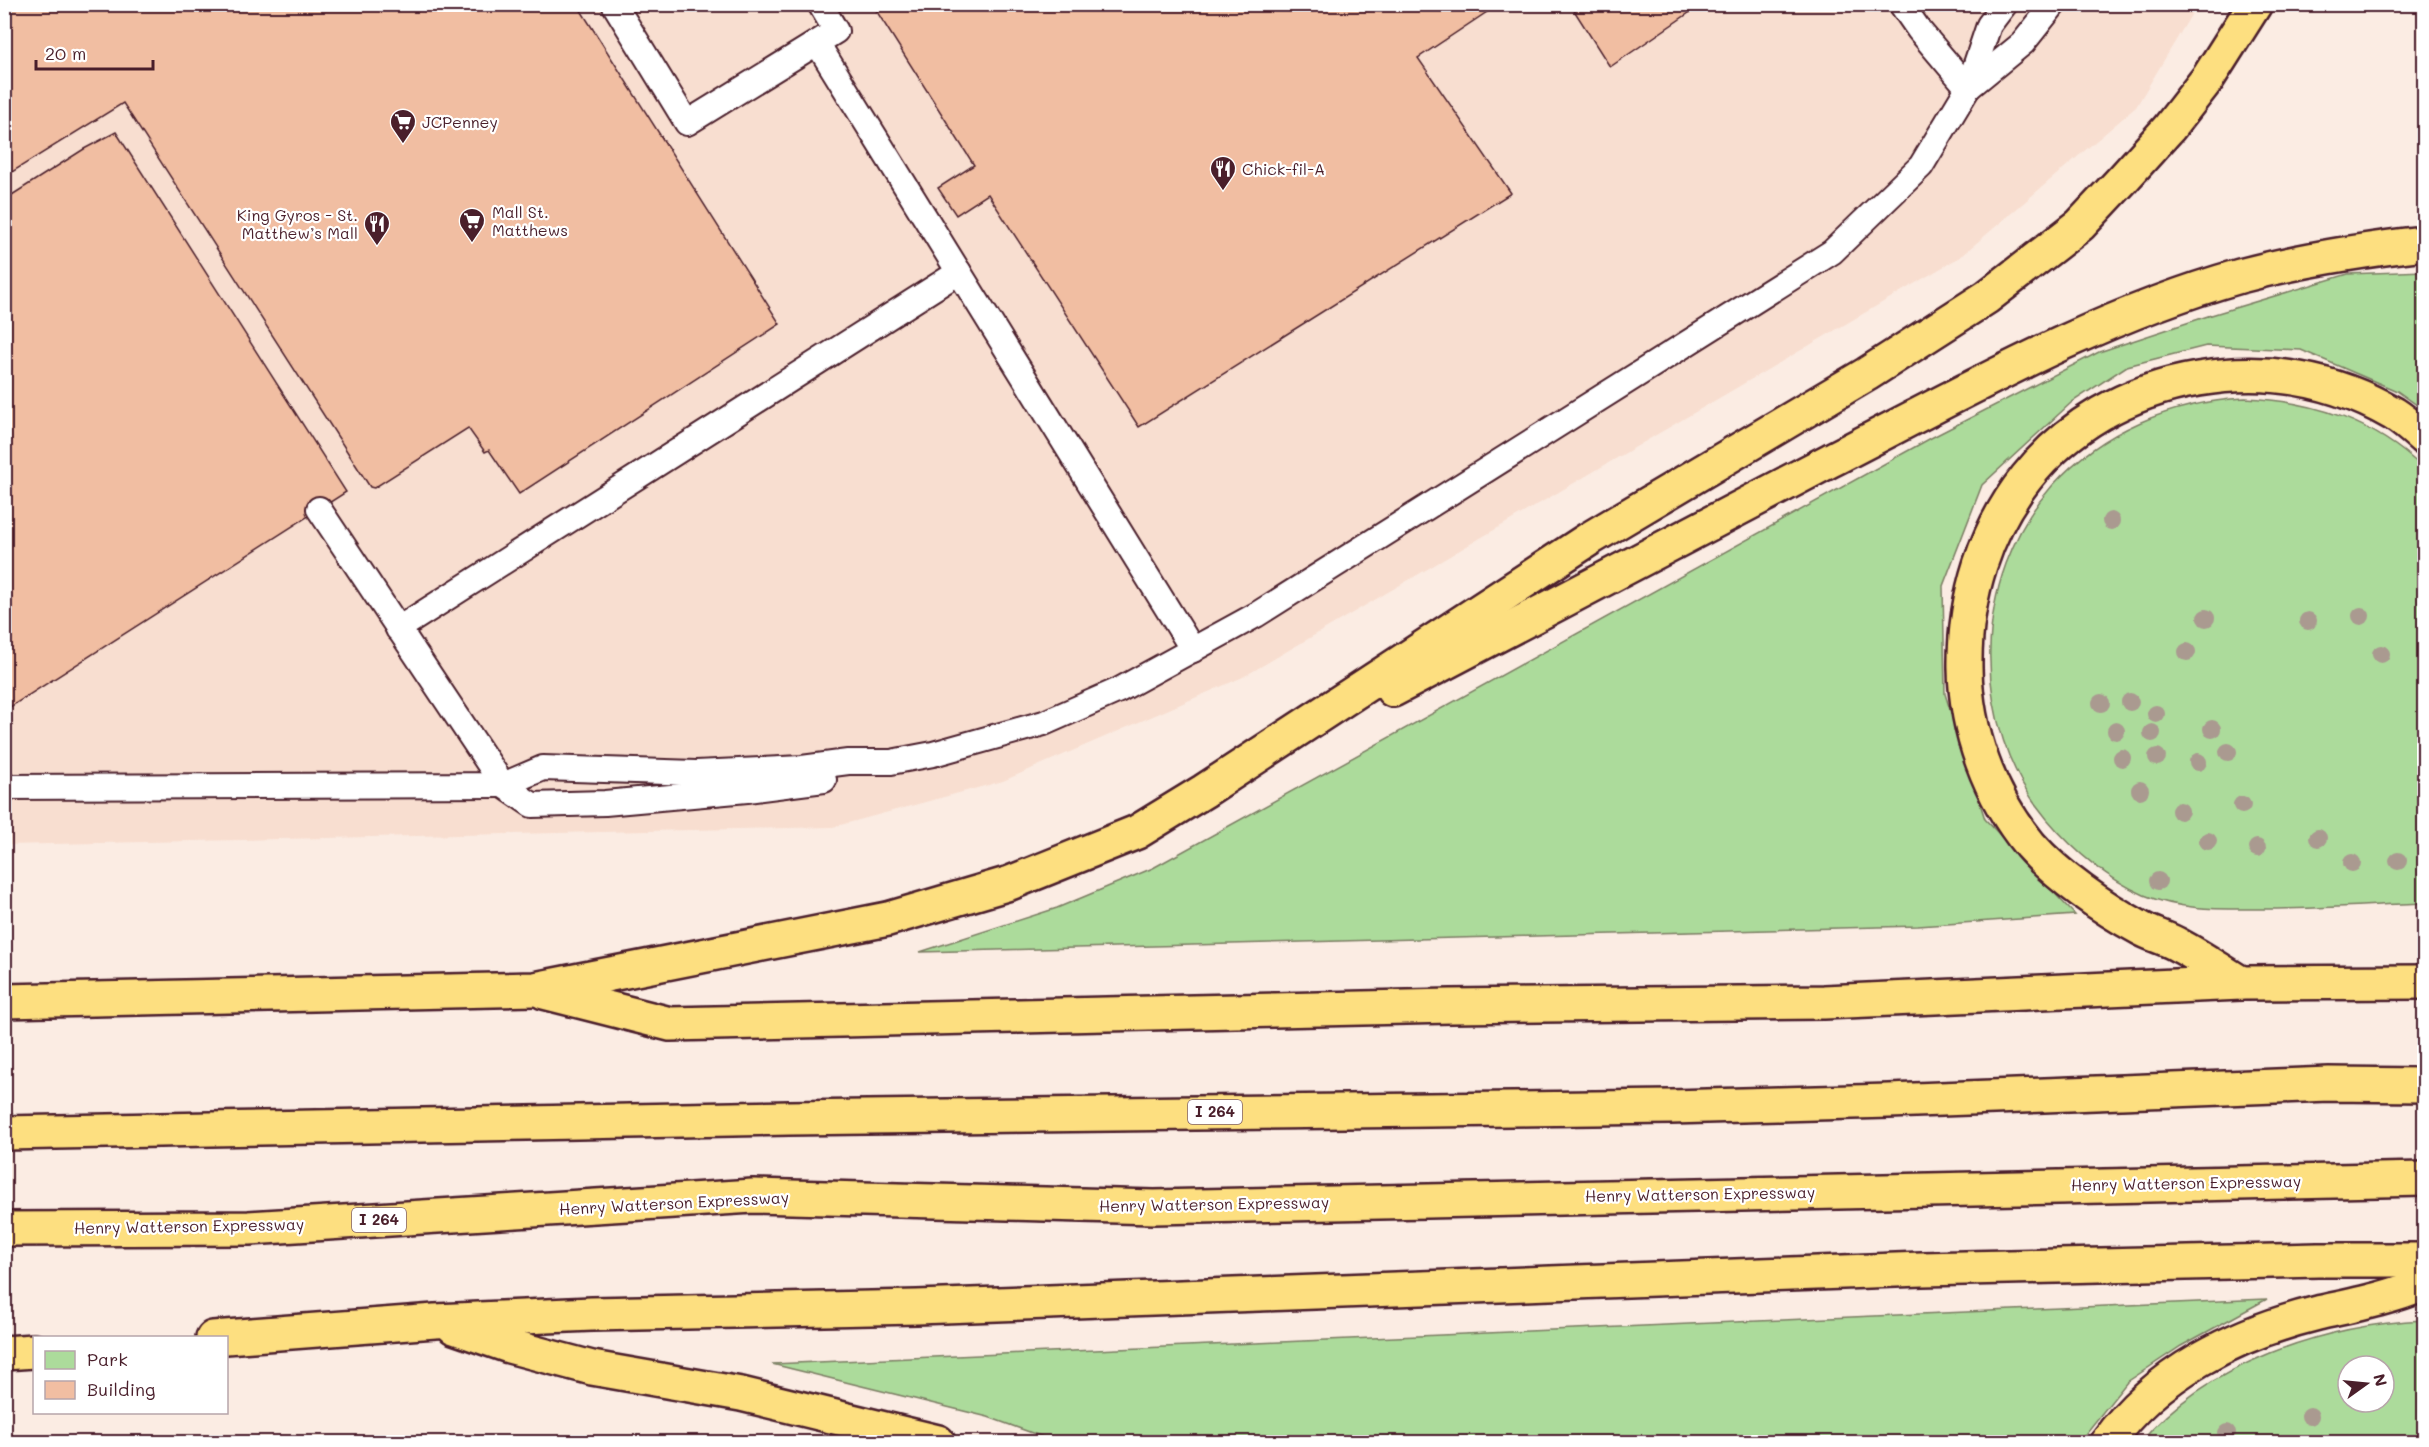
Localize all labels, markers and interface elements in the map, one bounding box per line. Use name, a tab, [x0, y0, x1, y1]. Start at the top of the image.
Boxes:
scale bar	[36, 33, 153, 71]
text: 20 m	[45, 41, 86, 65]
supermarket icon: JCPenney	[388, 107, 418, 145]
place label: JCPenney	[422, 111, 498, 132]
restaurant icon: Chick-fil-A	[1208, 154, 1238, 192]
place label: Chick-fil-A	[1242, 158, 1325, 179]
place label: Mall St. Matthews	[492, 201, 568, 240]
place label: King Gyros - St. Matthew’s Mall	[237, 204, 358, 243]
supermarket icon: Mall St. Matthews	[457, 206, 487, 244]
restaurant icon: King Gyros - St. Matthew’s Mall	[362, 209, 392, 247]
road number: I 264	[1188, 1100, 1242, 1124]
street label: Henry Watterson Expressway	[2071, 1170, 2301, 1195]
street label: Henry Watterson Expressway	[1585, 1181, 1815, 1206]
street label: Henry Watterson Expressway	[558, 1186, 790, 1219]
street label: Henry Watterson Expressway	[1099, 1191, 1329, 1216]
road number: I 264	[352, 1208, 406, 1232]
street label: Henry Watterson Expressway	[74, 1213, 304, 1238]
legend	[33, 1336, 228, 1414]
text: Park	[87, 1347, 128, 1371]
north arrow	[2336, 1354, 2396, 1414]
text: N	[2369, 1371, 2393, 1389]
text: Building	[87, 1377, 155, 1401]

